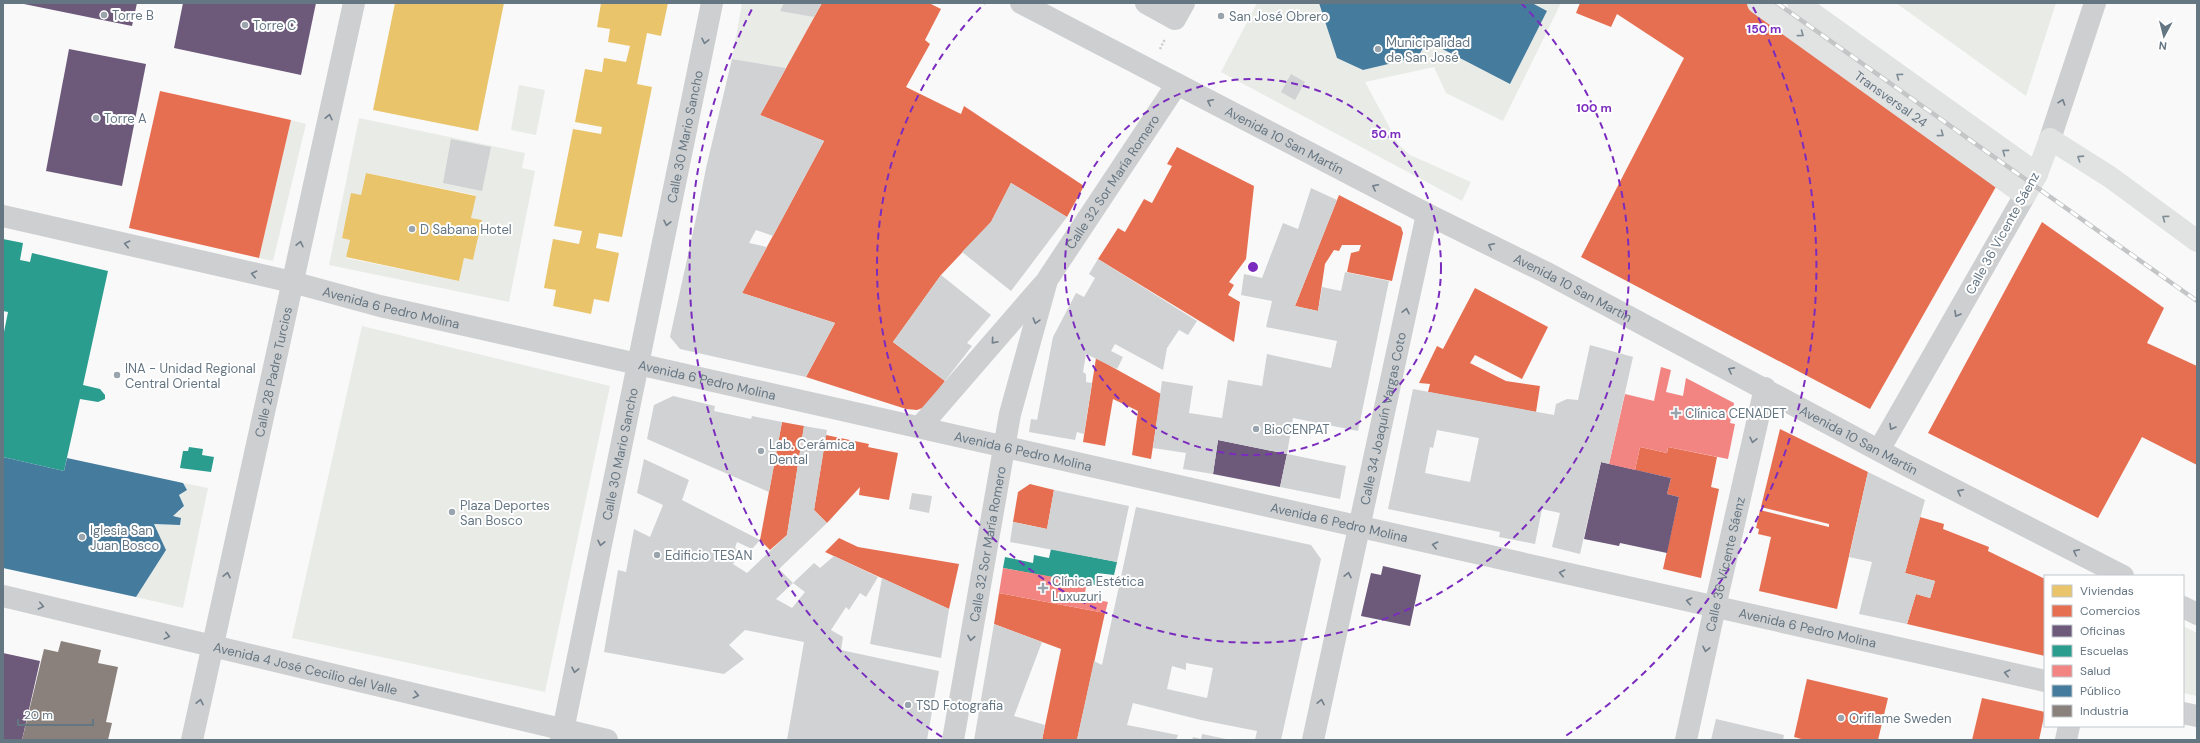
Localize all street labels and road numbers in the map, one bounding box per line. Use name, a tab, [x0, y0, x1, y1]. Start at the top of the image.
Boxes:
street label: Transversal 24	[1851, 67, 1931, 131]
street label: Calle 30 Mario Sancho	[663, 69, 707, 204]
street label: Avenida 10 San Martín	[1222, 103, 1347, 178]
street label: Calle 32 Sor María Romero	[1062, 111, 1164, 252]
street label: Calle 36 Vicente Sáenz	[1962, 169, 2043, 298]
street label: Avenida 10 San Martín	[1511, 250, 1635, 326]
street label: Avenida 6 Pedro Molina	[321, 283, 461, 333]
street label: Calle 28 Padre Turcios	[251, 305, 296, 439]
street label: Calle 34 Joaquín Vargas Coto	[1356, 330, 1410, 507]
street label: Avenida 6 Pedro Molina	[637, 356, 777, 404]
street label: Calle 30 Mario Sancho	[598, 386, 642, 522]
street label: Avenida 10 San Martín	[1797, 402, 1921, 479]
street label: Avenida 6 Pedro Molina	[953, 428, 1094, 475]
street label: Calle 32 Sor María Romero	[966, 465, 1010, 623]
street label: Calle 36 Vicente Sáenz	[1702, 495, 1749, 633]
street label: Avenida 6 Pedro Molina	[1269, 499, 1410, 546]
street label: Avenida 6 Pedro Molina	[1737, 604, 1878, 652]
street label: Avenida 4 José Cecilio del Valle	[212, 638, 399, 699]

